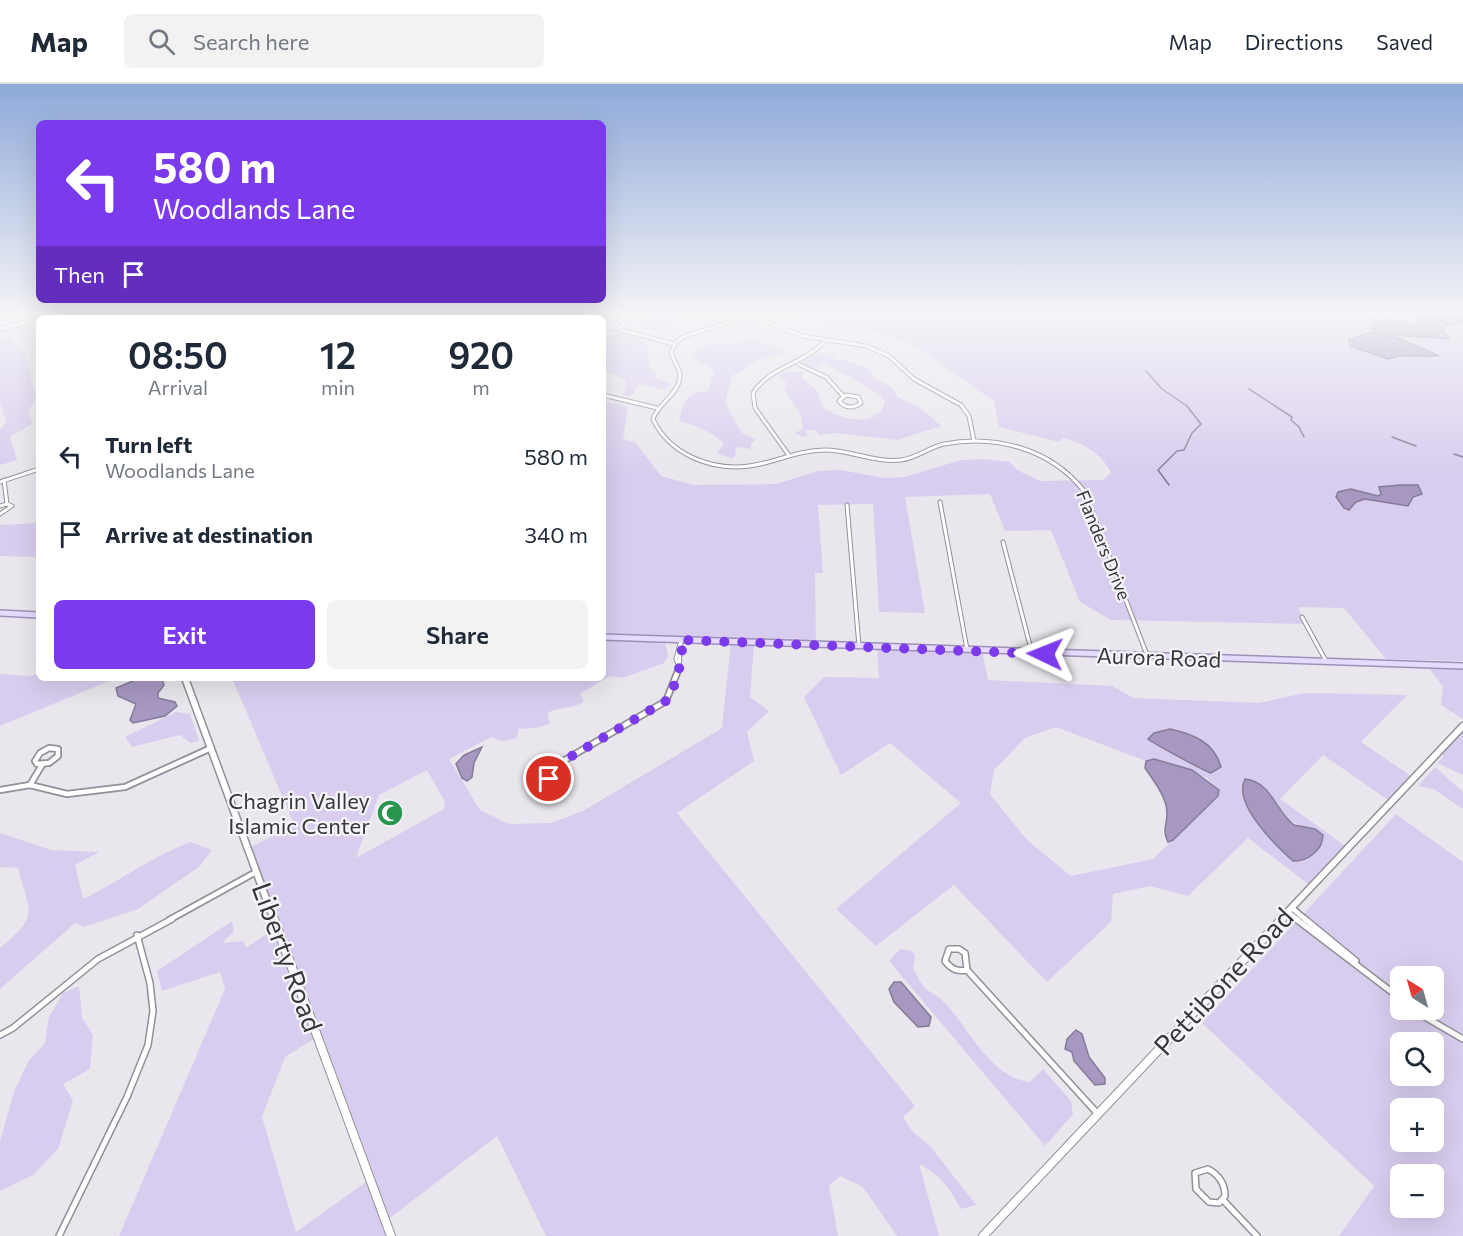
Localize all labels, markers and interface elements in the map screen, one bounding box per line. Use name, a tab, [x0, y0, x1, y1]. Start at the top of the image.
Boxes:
search box	[124, 14, 544, 68]
text: Map	[30, 24, 88, 58]
icon: search	[145, 25, 178, 58]
text: Search here	[193, 28, 309, 55]
text: Map	[1169, 29, 1212, 54]
text: Directions	[1245, 29, 1343, 54]
text: Saved	[1376, 29, 1433, 54]
text: 580 m	[153, 140, 276, 192]
icon: left	[54, 144, 132, 222]
text: Woodlands Lane	[153, 192, 355, 225]
icon: arrive	[117, 258, 150, 291]
text: Then	[54, 261, 105, 288]
text: 08:50	[128, 332, 228, 376]
text: 12	[320, 332, 356, 376]
text: 920	[448, 332, 514, 376]
text: Arrival	[148, 375, 208, 399]
text: min	[321, 375, 355, 399]
text: m	[472, 375, 490, 399]
text: Turn left	[105, 431, 192, 458]
icon: left	[54, 440, 87, 473]
text: 580 m	[524, 443, 588, 470]
text: Woodlands Lane	[105, 458, 255, 482]
street label: Flanders Drive	[1072, 487, 1136, 603]
icon: arrive	[54, 518, 87, 551]
text: Arrive at destination	[105, 521, 313, 548]
text: 340 m	[524, 521, 588, 548]
button: Exit	[54, 600, 315, 669]
button: Share	[327, 600, 588, 669]
position arrow	[1013, 622, 1077, 686]
street label: Aurora Road	[1096, 641, 1222, 673]
pin	[523, 753, 574, 804]
icon: arrive	[532, 762, 565, 795]
place label: Chagrin Valley Islamic Center	[228, 787, 370, 839]
mosque icon: Chagrin Valley Islamic Center	[375, 798, 405, 828]
street label: Liberty Road	[246, 878, 330, 1036]
street label: Pettibone Road	[1146, 900, 1300, 1062]
north arrow	[1390, 966, 1444, 1020]
map controls	[1390, 966, 1444, 1218]
button: search	[1390, 1032, 1444, 1086]
button: +	[1390, 1098, 1444, 1152]
button: −	[1390, 1164, 1444, 1218]

